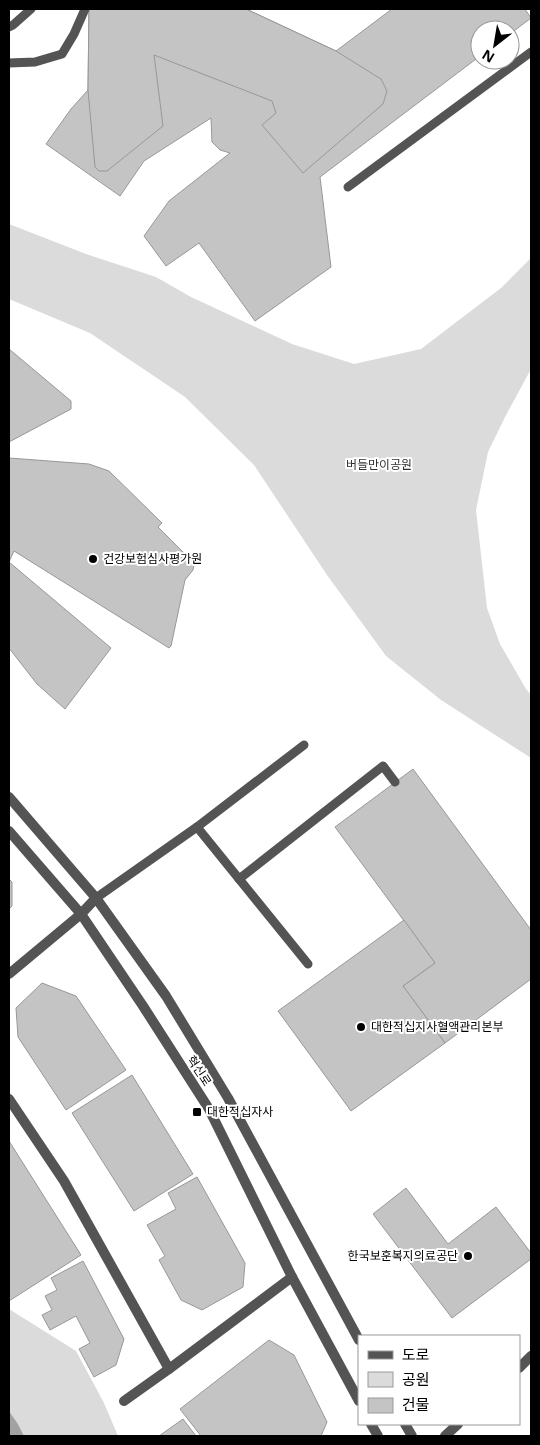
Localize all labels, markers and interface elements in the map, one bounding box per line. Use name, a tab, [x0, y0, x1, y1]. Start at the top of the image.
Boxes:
north arrow	[470, 20, 520, 70]
text: N	[478, 45, 498, 68]
park label: 버들만이공원	[346, 456, 412, 473]
place label: 건강보험심사평가원	[103, 550, 202, 567]
marker: 건강보험심사평가원	[87, 553, 99, 565]
place label: 대한적십지사혈액관리본부	[371, 1018, 503, 1035]
marker: 대한적십지사혈액관리본부	[355, 1021, 367, 1033]
street label: 혁신로	[183, 1052, 216, 1089]
place label: 대한적십자사	[207, 1103, 273, 1120]
marker: 대한적십자사	[191, 1106, 203, 1118]
place label: 한국보훈복지의료공단	[348, 1247, 458, 1264]
marker: 한국보훈복지의료공단	[462, 1250, 474, 1262]
legend	[358, 1335, 520, 1425]
text: 도로	[402, 1344, 430, 1364]
text: 공원	[402, 1369, 430, 1389]
text: 건물	[402, 1394, 430, 1414]

